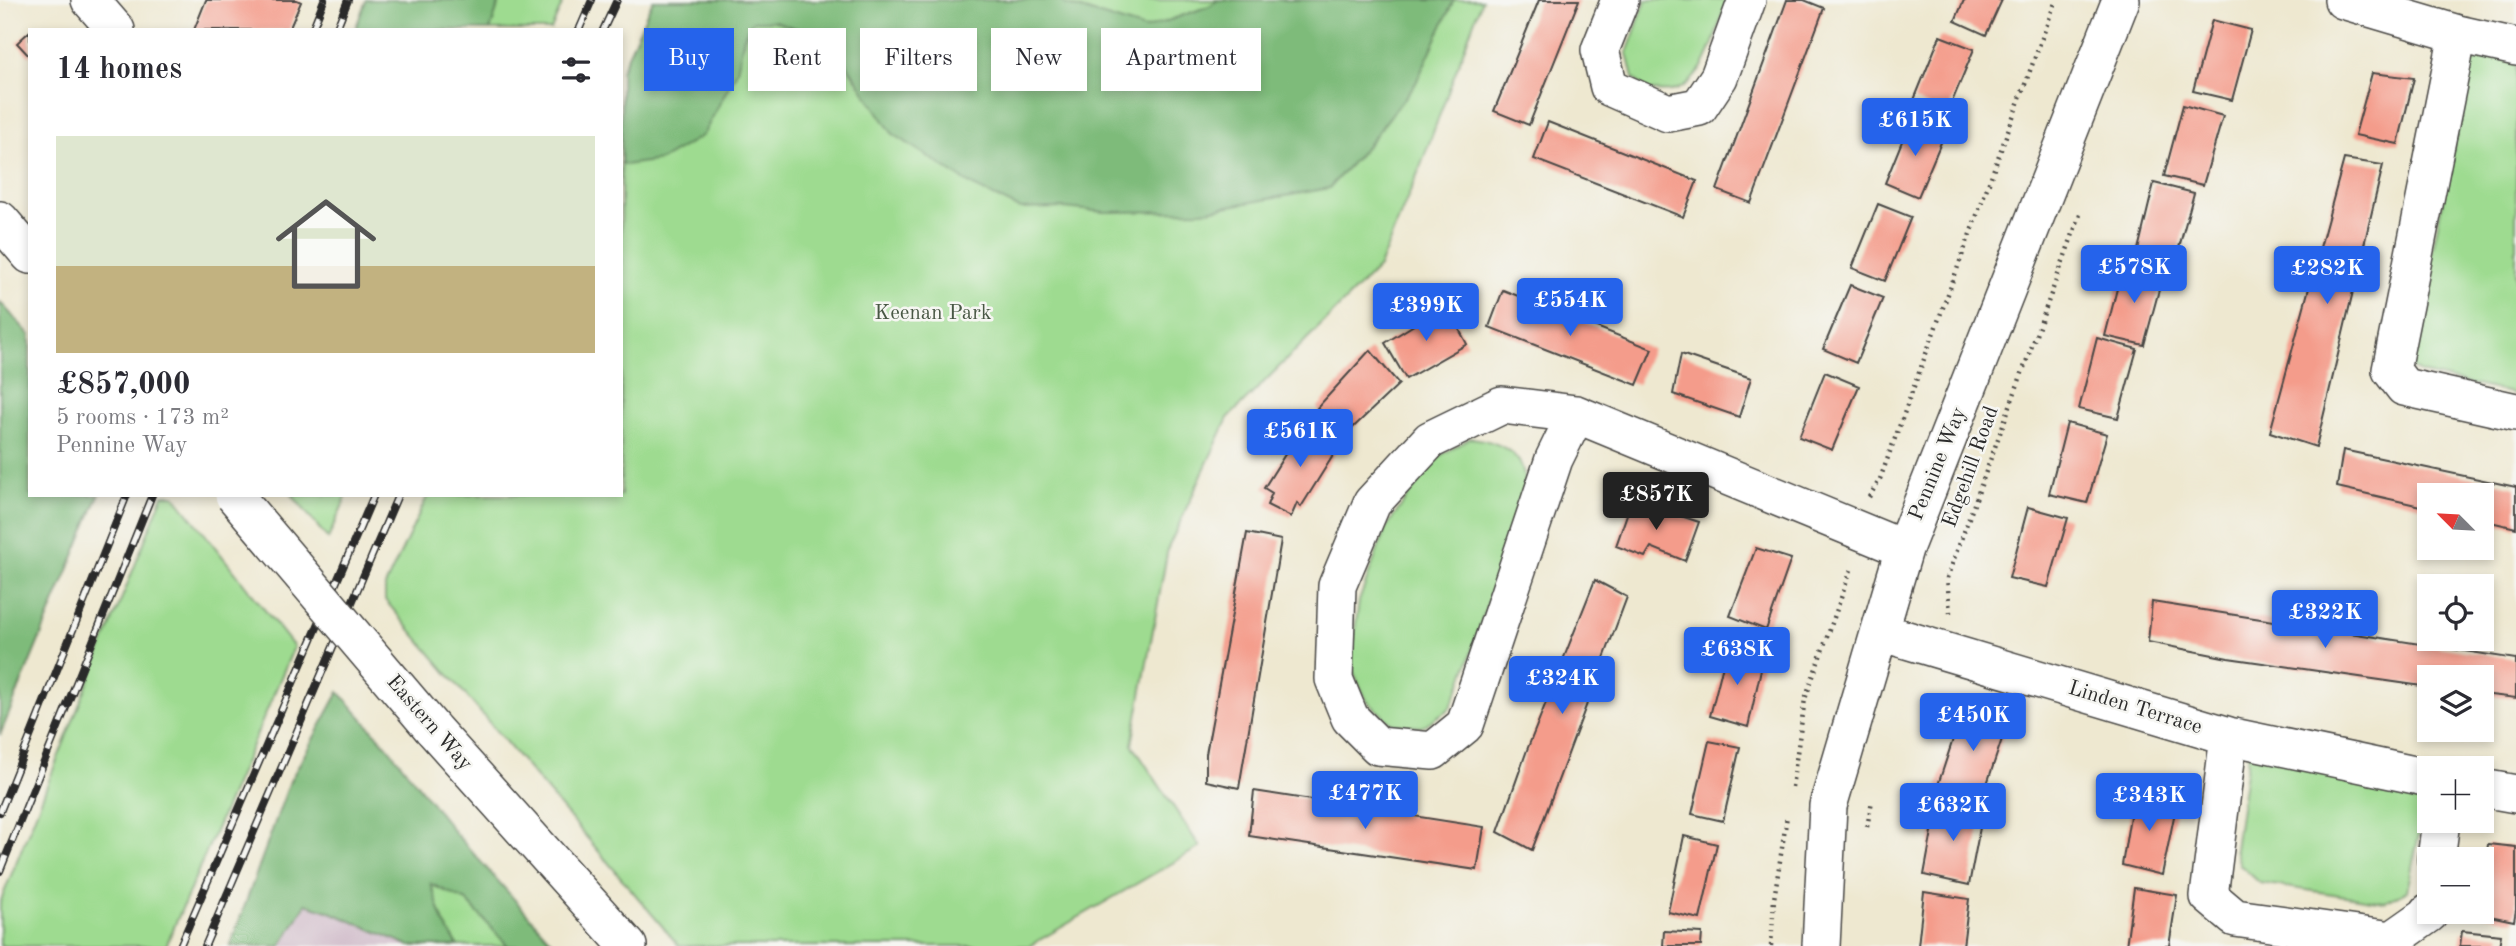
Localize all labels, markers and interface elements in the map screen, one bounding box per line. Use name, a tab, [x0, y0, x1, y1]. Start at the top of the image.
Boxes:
chip: Buy	[644, 28, 734, 91]
chip: Rent	[748, 28, 846, 91]
chip: Filters	[860, 28, 977, 91]
chip: New	[991, 28, 1087, 91]
chip: Apartment	[1101, 28, 1261, 91]
icon: filters	[557, 51, 595, 89]
text: 14 homes	[56, 55, 182, 85]
pin: £615K	[1866, 99, 1964, 158]
text: £615K	[1878, 109, 1952, 132]
icon: home	[263, 181, 389, 307]
pin: £578K	[2085, 246, 2183, 305]
pin: £282K	[2278, 246, 2376, 306]
text: £578K	[2097, 256, 2171, 279]
text: £282K	[2290, 257, 2364, 280]
pin: £554K	[1521, 278, 1619, 338]
pin: £399K	[1377, 284, 1475, 343]
text: £554K	[1533, 289, 1607, 312]
text: £399K	[1389, 294, 1463, 317]
park label: Keenan Park	[874, 303, 992, 324]
text: £857,000	[56, 370, 190, 400]
street label: Edgehill Road	[1939, 403, 2003, 531]
street label: Pennine Way	[1906, 404, 1970, 524]
text: 5 rooms · 173 m²	[56, 406, 229, 429]
pin: £561K	[1251, 410, 1349, 469]
text: £561K	[1263, 420, 1337, 443]
text: Pennine Way	[56, 434, 187, 457]
pin: £857K	[1607, 472, 1705, 532]
text: £857K	[1619, 483, 1693, 506]
north arrow	[2417, 483, 2494, 560]
map controls	[2417, 483, 2494, 924]
button: locate	[2417, 574, 2494, 651]
pin: £322K	[2276, 590, 2374, 650]
text: £322K	[2288, 601, 2362, 624]
pin: £638K	[1688, 628, 1786, 687]
text: £638K	[1700, 638, 1774, 661]
pin: £324K	[1513, 656, 1611, 716]
button: layers	[2417, 665, 2494, 742]
text: £324K	[1525, 667, 1599, 690]
street label: Eastern Way	[382, 671, 476, 775]
street label: Linden Terrace	[2066, 678, 2204, 738]
pin: £450K	[1924, 694, 2022, 753]
text: £450K	[1936, 704, 2010, 727]
button: +	[2417, 756, 2494, 833]
pin: £477K	[1316, 772, 1414, 831]
pin: £343K	[2100, 774, 2198, 833]
text: £477K	[1328, 782, 1402, 805]
pin: £632K	[1904, 784, 2002, 843]
text: £343K	[2112, 784, 2186, 807]
text: £632K	[1916, 794, 1990, 817]
button: −	[2417, 847, 2494, 924]

